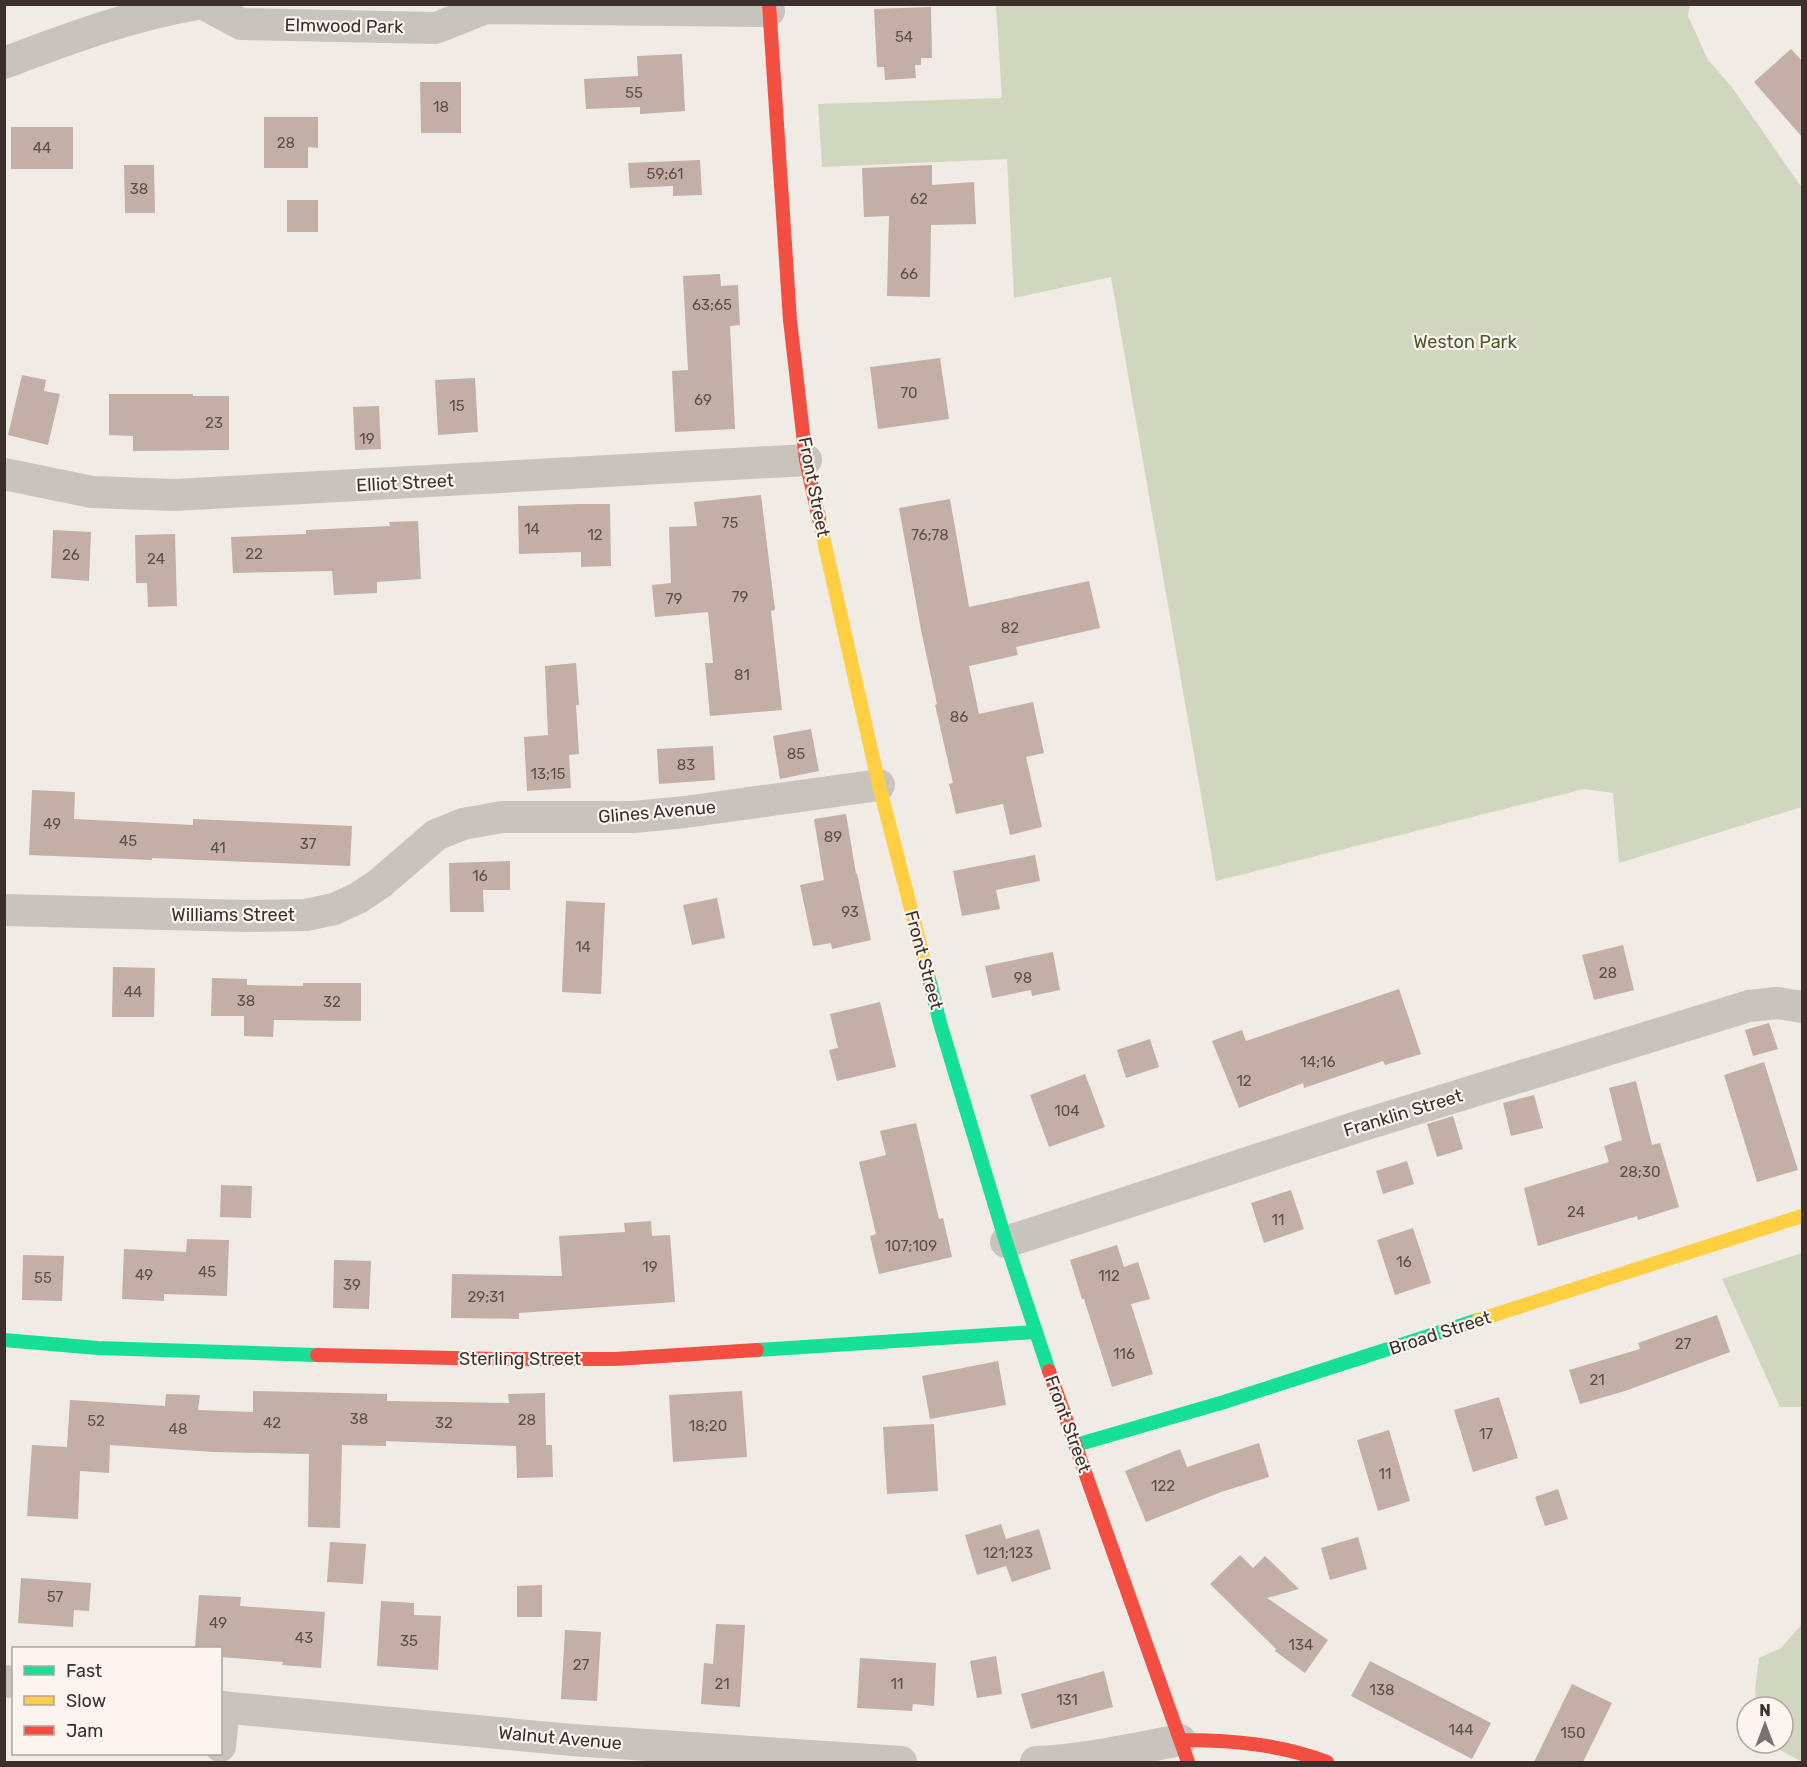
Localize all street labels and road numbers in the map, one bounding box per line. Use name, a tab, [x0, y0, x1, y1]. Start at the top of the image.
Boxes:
street label: Elmwood Park	[285, 14, 404, 38]
street label: Front Street	[794, 435, 834, 539]
street label: Elliot Street	[356, 469, 454, 497]
street label: Glines Avenue	[597, 796, 717, 828]
street label: Williams Street	[171, 904, 295, 926]
street label: Front Street	[900, 908, 948, 1012]
street label: Franklin Street	[1341, 1084, 1465, 1142]
street label: Broad Street	[1386, 1306, 1494, 1360]
street label: Sterling Street	[459, 1348, 581, 1370]
street label: Front Street	[1040, 1373, 1096, 1475]
street label: Walnut Avenue	[497, 1722, 623, 1754]

